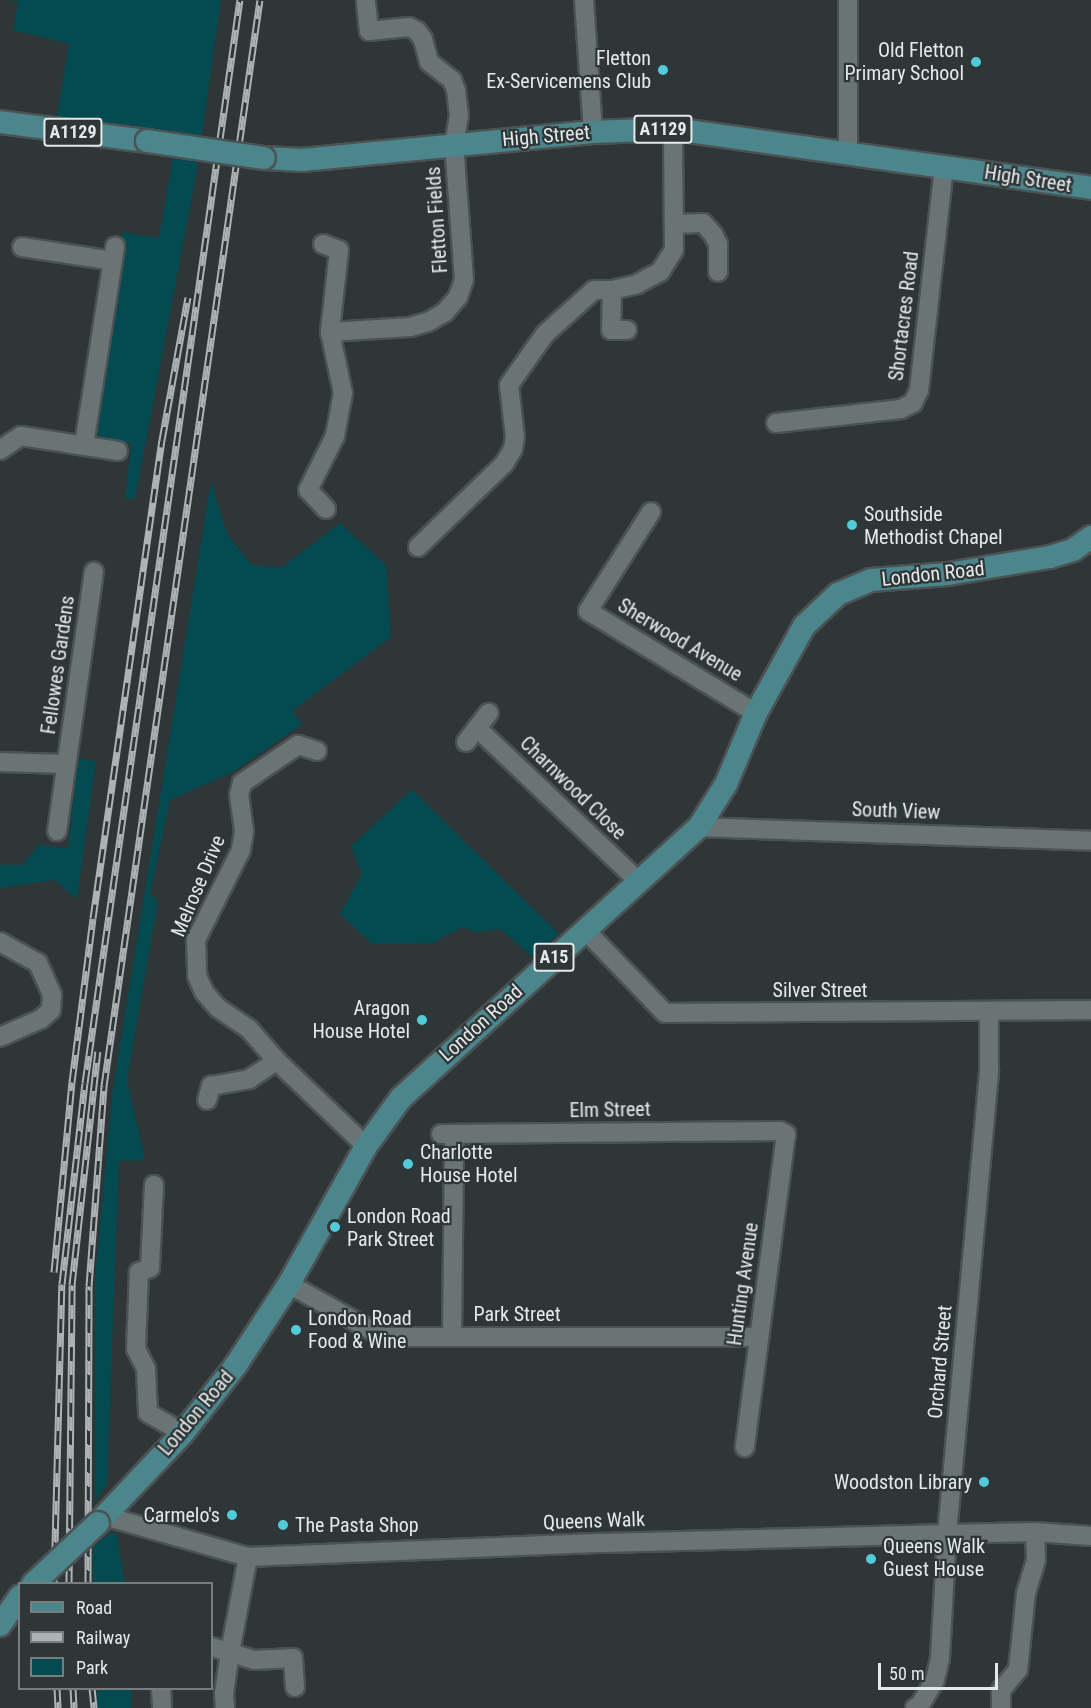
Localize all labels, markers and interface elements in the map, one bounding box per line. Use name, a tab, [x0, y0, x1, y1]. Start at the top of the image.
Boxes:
place label: Old Fletton Primary School	[844, 39, 964, 86]
place label: Fletton Ex-Servicemens Club	[486, 46, 651, 93]
marker: Old Fletton Primary School	[969, 55, 983, 69]
marker: Fletton Ex-Servicemens Club	[656, 63, 670, 77]
road number: A1129	[633, 114, 693, 144]
road number: A1129	[43, 117, 103, 147]
street label: High Street	[501, 120, 591, 152]
street label: High Street	[983, 160, 1073, 198]
street label: Fletton Fields	[421, 166, 453, 274]
street label: Shortacres Road	[884, 250, 924, 382]
place label: Southside Methodist Chapel	[864, 502, 1003, 549]
marker: Southside Methodist Chapel	[845, 518, 859, 532]
street label: London Road	[880, 557, 986, 591]
street label: Sherwood Avenue	[613, 593, 747, 687]
street label: Fellowes Gardens	[36, 594, 80, 736]
street label: Charnwood Close	[515, 731, 631, 845]
street label: South View	[851, 797, 941, 825]
street label: Melrose Drive	[166, 832, 230, 940]
road number: A15	[533, 942, 575, 972]
street label: Silver Street	[773, 978, 867, 1002]
street label: London Road	[434, 979, 528, 1067]
place label: Aragon House Hotel	[312, 996, 410, 1043]
marker: Aragon House Hotel	[415, 1013, 429, 1027]
street label: Elm Street	[569, 1097, 651, 1123]
place label: Charlotte House Hotel	[420, 1140, 518, 1187]
marker: Charlotte House Hotel	[401, 1157, 415, 1171]
place label: London Road Park Street	[347, 1204, 451, 1251]
marker: London Road Park Street	[328, 1220, 342, 1234]
street label: Hunting Avenue	[722, 1221, 764, 1347]
street label: Park Street	[473, 1302, 561, 1326]
street label: Orchard Street	[923, 1304, 957, 1420]
place label: London Road Food & Wine	[308, 1306, 412, 1353]
marker: London Road Food & Wine	[289, 1323, 303, 1337]
street label: London Road	[154, 1366, 238, 1460]
place label: Woodston Library	[834, 1470, 972, 1494]
marker: Woodston Library	[977, 1475, 991, 1489]
place label: Carmelo's	[143, 1503, 220, 1527]
street label: Queens Walk	[543, 1507, 645, 1535]
marker: Carmelo's	[225, 1508, 239, 1522]
place label: The Pasta Shop	[295, 1513, 419, 1537]
marker: The Pasta Shop	[276, 1518, 290, 1532]
place label: Queens Walk Guest House	[883, 1535, 985, 1582]
marker: Queens Walk Guest House	[864, 1552, 878, 1566]
legend	[18, 1582, 213, 1690]
text: Road	[76, 1597, 112, 1618]
text: Railway	[76, 1627, 130, 1648]
scale bar	[881, 1651, 1001, 1689]
text: Park	[76, 1657, 108, 1678]
text: 50 m	[889, 1663, 924, 1684]

